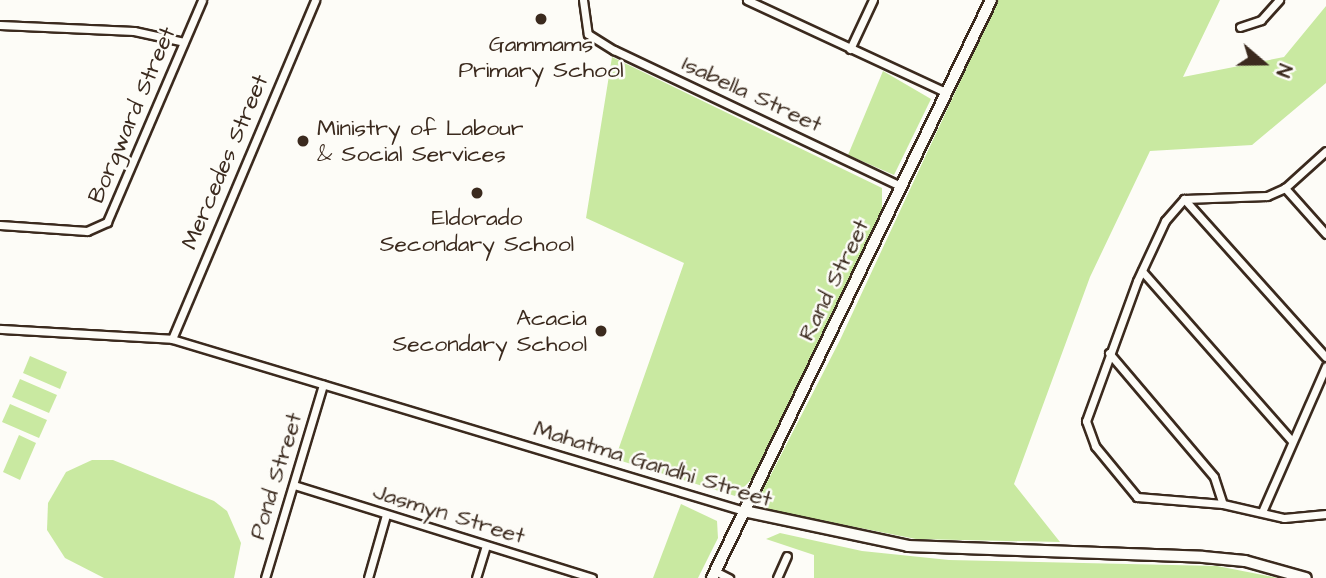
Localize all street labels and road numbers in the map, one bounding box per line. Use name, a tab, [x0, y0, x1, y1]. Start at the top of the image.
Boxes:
street label: Borgward Street	[82, 23, 182, 207]
street label: Isabella Street	[678, 50, 826, 138]
street label: Mercedes Street	[176, 70, 274, 254]
street label: Rand Street	[793, 215, 875, 345]
street label: Pond Street	[244, 409, 308, 543]
street label: Mahatma Gandhi Street	[530, 415, 776, 513]
street label: Jasmyn Street	[370, 478, 528, 550]

